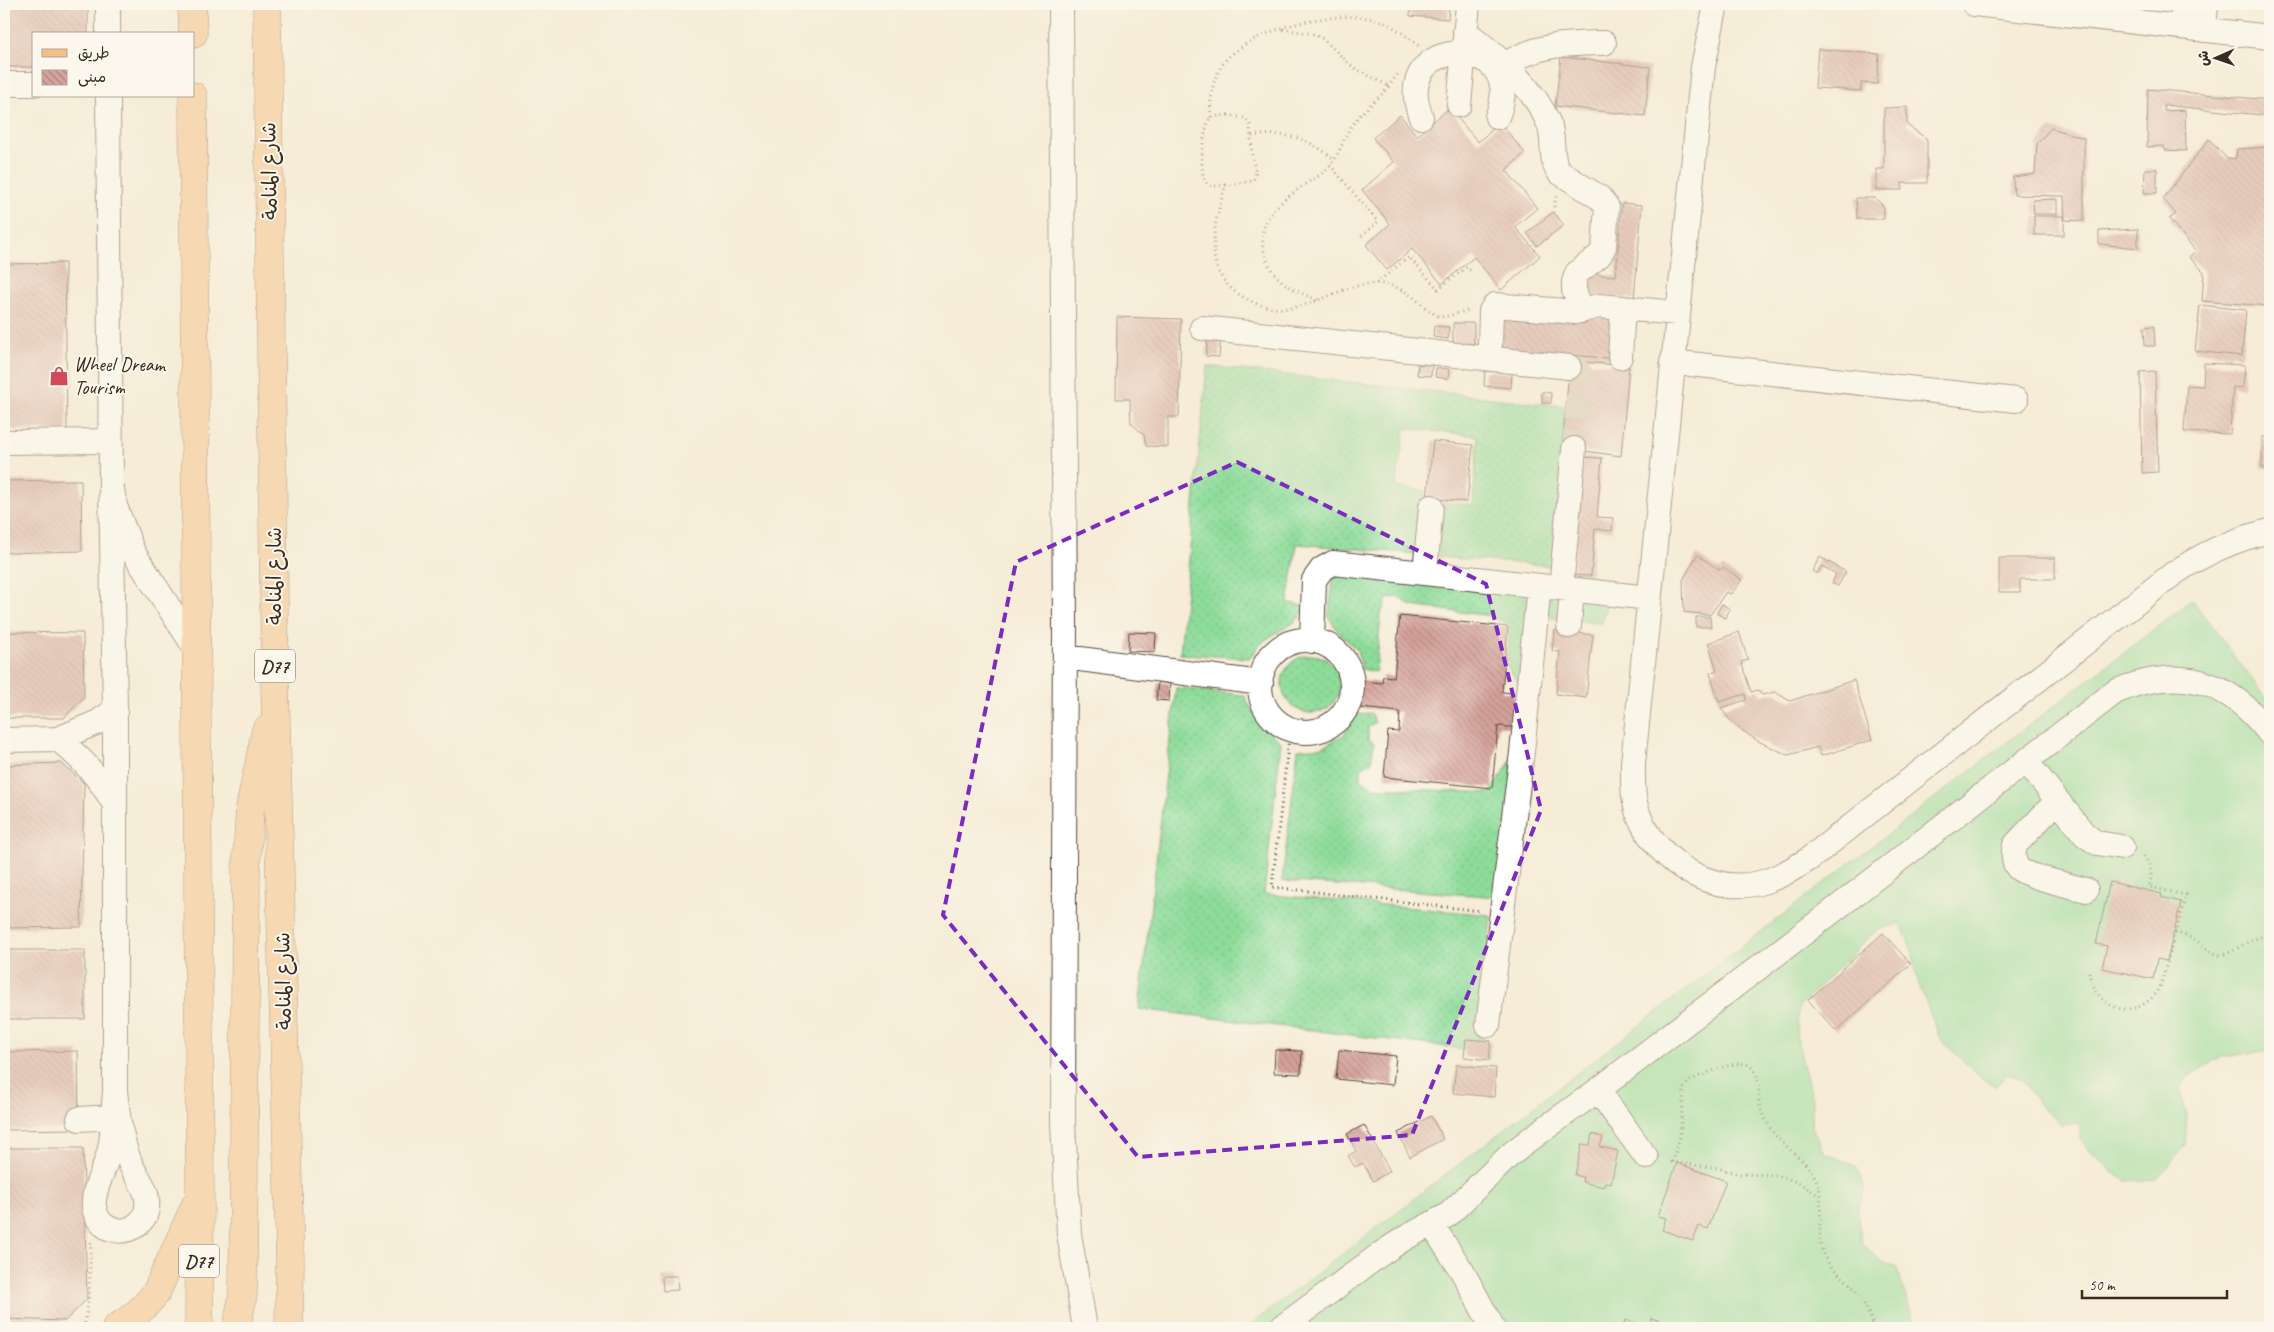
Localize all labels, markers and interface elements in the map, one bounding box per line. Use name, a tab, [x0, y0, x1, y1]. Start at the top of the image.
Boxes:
legend	[32, 32, 195, 98]
north arrow	[2192, 32, 2242, 82]
text: طريق	[78, 44, 110, 63]
text: ش	[2195, 50, 2212, 66]
text: مبنى	[78, 68, 106, 87]
street label: شارع المنامة	[256, 122, 284, 220]
place label: Wheel Dream Tourism	[74, 352, 166, 400]
shop icon: Wheel Dream Tourism	[48, 365, 70, 387]
street label: شارع المنامة	[262, 527, 288, 625]
road number: D77	[255, 649, 295, 682]
street label: شارع المنامة	[270, 932, 298, 1030]
road number: D77	[179, 1244, 219, 1278]
scale bar	[2082, 1267, 2226, 1299]
text: 50 m	[2089, 1276, 2116, 1295]

